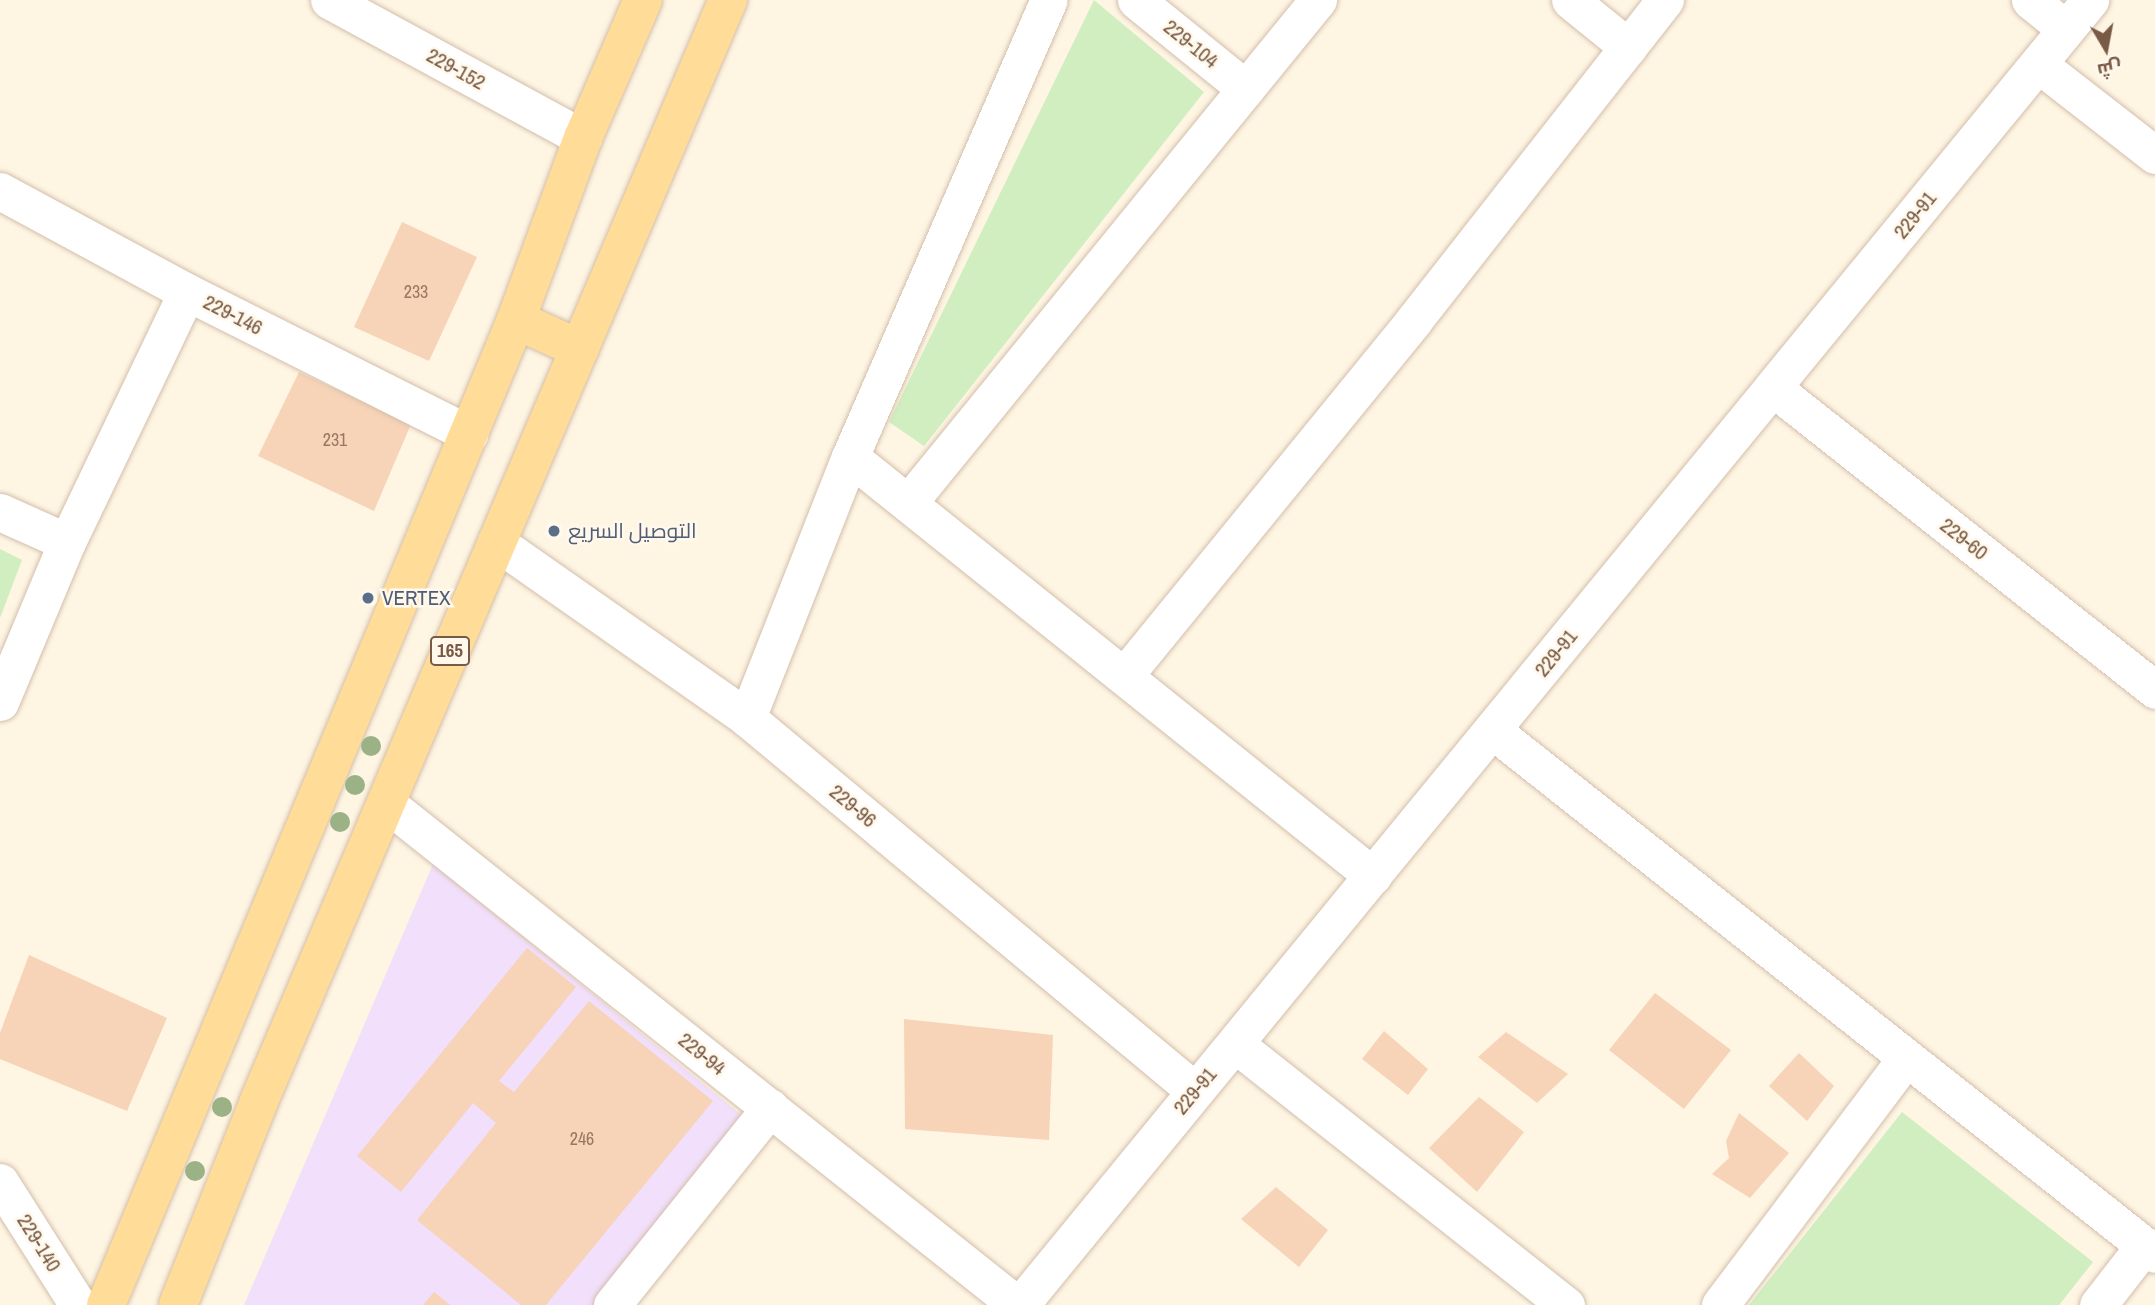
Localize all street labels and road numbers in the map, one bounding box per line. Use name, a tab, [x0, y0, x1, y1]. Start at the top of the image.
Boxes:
street label: 229-104	[1159, 14, 1223, 74]
street label: 229-152	[422, 43, 490, 95]
street label: 229-91	[1888, 186, 1942, 244]
street label: 229-146	[199, 289, 267, 341]
street label: 229-60	[1935, 513, 1993, 565]
street label: 229-91	[1529, 624, 1583, 682]
road number: 165	[429, 636, 471, 666]
street label: 229-96	[824, 779, 882, 833]
street label: 229-94	[673, 1027, 731, 1081]
street label: 229-91	[1168, 1062, 1222, 1120]
street label: 229-140	[12, 1210, 66, 1276]

